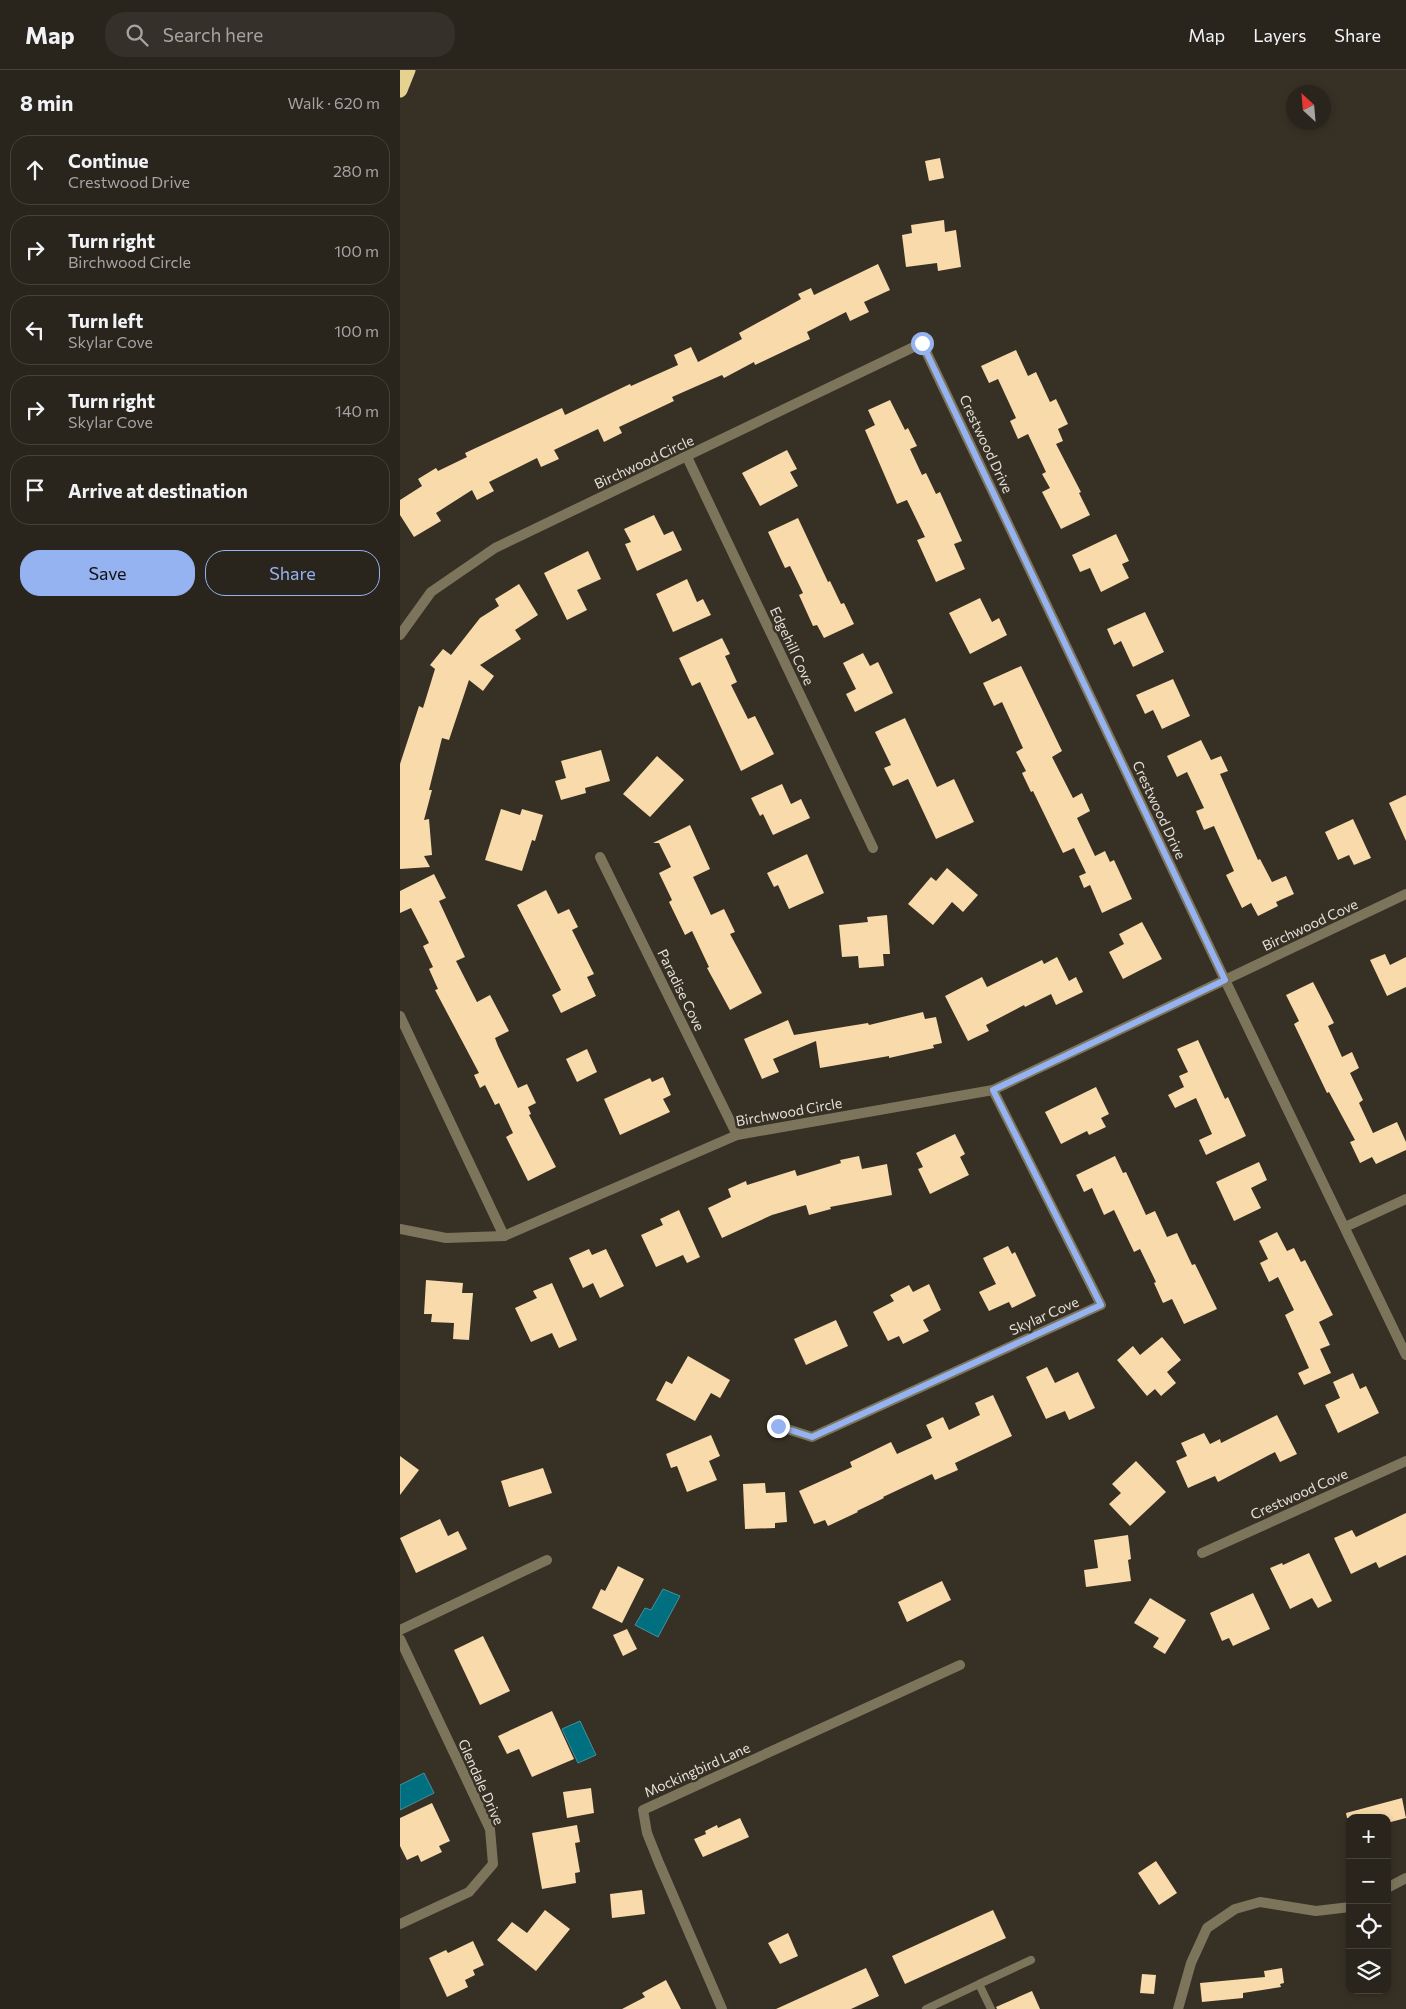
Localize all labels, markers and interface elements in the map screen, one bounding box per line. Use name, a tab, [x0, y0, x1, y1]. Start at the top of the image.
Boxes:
search box	[105, 12, 455, 57]
text: Map	[25, 20, 75, 49]
icon: search	[123, 21, 151, 49]
text: Search here	[163, 23, 263, 46]
text: Map	[1188, 24, 1225, 46]
text: Layers	[1253, 24, 1306, 46]
text: Share	[1334, 24, 1381, 46]
north arrow	[1286, 85, 1331, 130]
text: 8 min	[20, 90, 73, 115]
text: Walk · 620 m	[288, 93, 380, 112]
text: Continue	[68, 149, 148, 172]
icon: ahead	[21, 156, 49, 184]
text: 280 m	[333, 161, 379, 180]
text: Crestwood Drive	[68, 172, 190, 191]
text: Turn right	[68, 229, 155, 252]
icon: right	[21, 236, 49, 264]
text: 100 m	[334, 241, 379, 260]
text: Birchwood Circle	[68, 252, 191, 271]
text: Turn left	[68, 309, 143, 332]
icon: left	[21, 316, 49, 344]
text: 100 m	[334, 321, 379, 340]
text: Skylar Cove	[68, 332, 153, 351]
route start	[911, 332, 934, 355]
text: Turn right	[68, 389, 155, 412]
street label: Crestwood Drive	[956, 392, 1017, 496]
icon: right	[21, 396, 49, 424]
text: 140 m	[335, 401, 379, 420]
text: Skylar Cove	[68, 412, 153, 431]
street label: Birchwood Circle	[591, 431, 696, 492]
icon: arrive	[21, 476, 49, 504]
text: Arrive at destination	[68, 479, 248, 502]
button: Save	[20, 550, 195, 596]
button: Share	[205, 550, 380, 596]
street label: Edgehill Cove	[767, 604, 818, 688]
street label: Crestwood Drive	[1129, 758, 1190, 862]
street label: Birchwood Cove	[1259, 895, 1360, 954]
street label: Paradise Cove	[654, 946, 709, 1034]
street label: Birchwood Circle	[734, 1094, 843, 1129]
street label: Skylar Cove	[1006, 1293, 1081, 1338]
route end	[767, 1415, 790, 1438]
street label: Crestwood Cove	[1247, 1464, 1350, 1523]
street label: Glendale Drive	[455, 1736, 508, 1827]
street label: Mockingbird Lane	[641, 1739, 752, 1801]
map controls	[1346, 1814, 1391, 1994]
button: +	[1346, 1814, 1391, 1859]
button: −	[1346, 1859, 1391, 1904]
button: locate	[1346, 1904, 1391, 1949]
button: layers	[1346, 1949, 1391, 1994]

